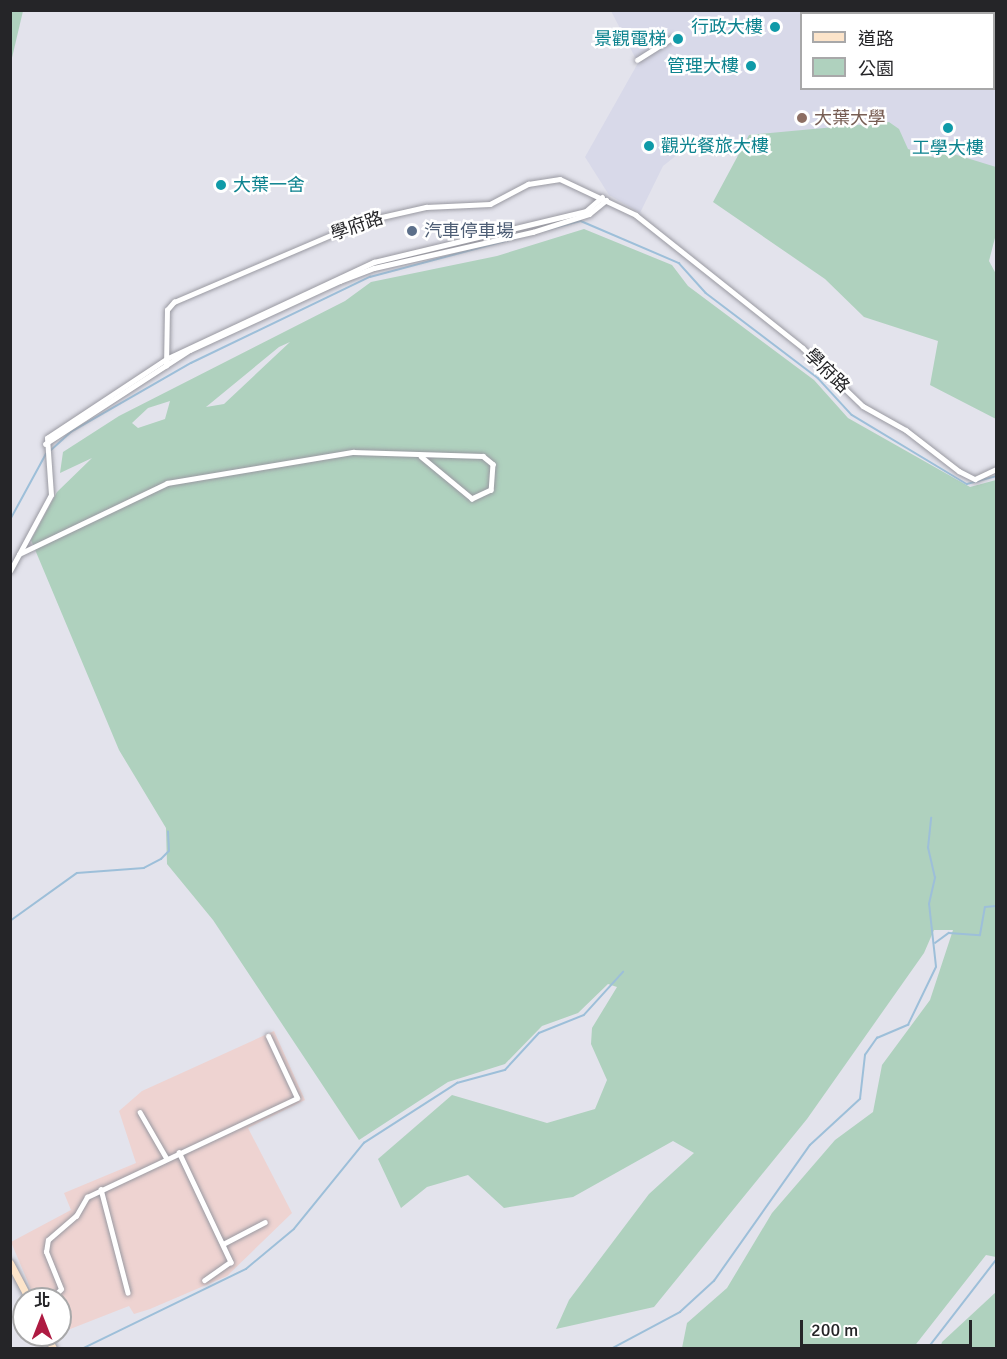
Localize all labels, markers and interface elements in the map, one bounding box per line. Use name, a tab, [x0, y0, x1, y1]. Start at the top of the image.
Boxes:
legend	[800, 12, 995, 90]
place label: 行政大樓	[691, 16, 763, 38]
marker: 行政大樓	[768, 20, 782, 34]
place label: 景觀電梯	[594, 28, 666, 50]
text: 道路	[858, 28, 894, 50]
marker: 景觀電梯	[671, 32, 685, 46]
place label: 管理大樓	[667, 55, 739, 77]
text: 公園	[858, 58, 894, 80]
marker: 管理大樓	[744, 59, 758, 73]
place label: 大葉大學	[814, 107, 886, 129]
marker: 大葉大學	[795, 111, 809, 125]
marker: 工學大樓	[941, 121, 955, 135]
place label: 觀光餐旅大樓	[661, 135, 769, 157]
place label: 工學大樓	[912, 137, 984, 159]
marker: 觀光餐旅大樓	[642, 139, 656, 153]
place label: 大葉一舍	[233, 174, 305, 196]
marker: 大葉一舍	[214, 178, 228, 192]
street label: 學府路	[328, 207, 386, 245]
place label: 汽車停車場	[424, 220, 514, 242]
marker: 汽車停車場	[405, 224, 419, 238]
street label: 學府路	[800, 344, 854, 398]
north arrow	[12, 1287, 72, 1347]
text: 北	[34, 1291, 50, 1311]
scale bar	[803, 1308, 976, 1346]
text: 200 m	[811, 1319, 858, 1341]

